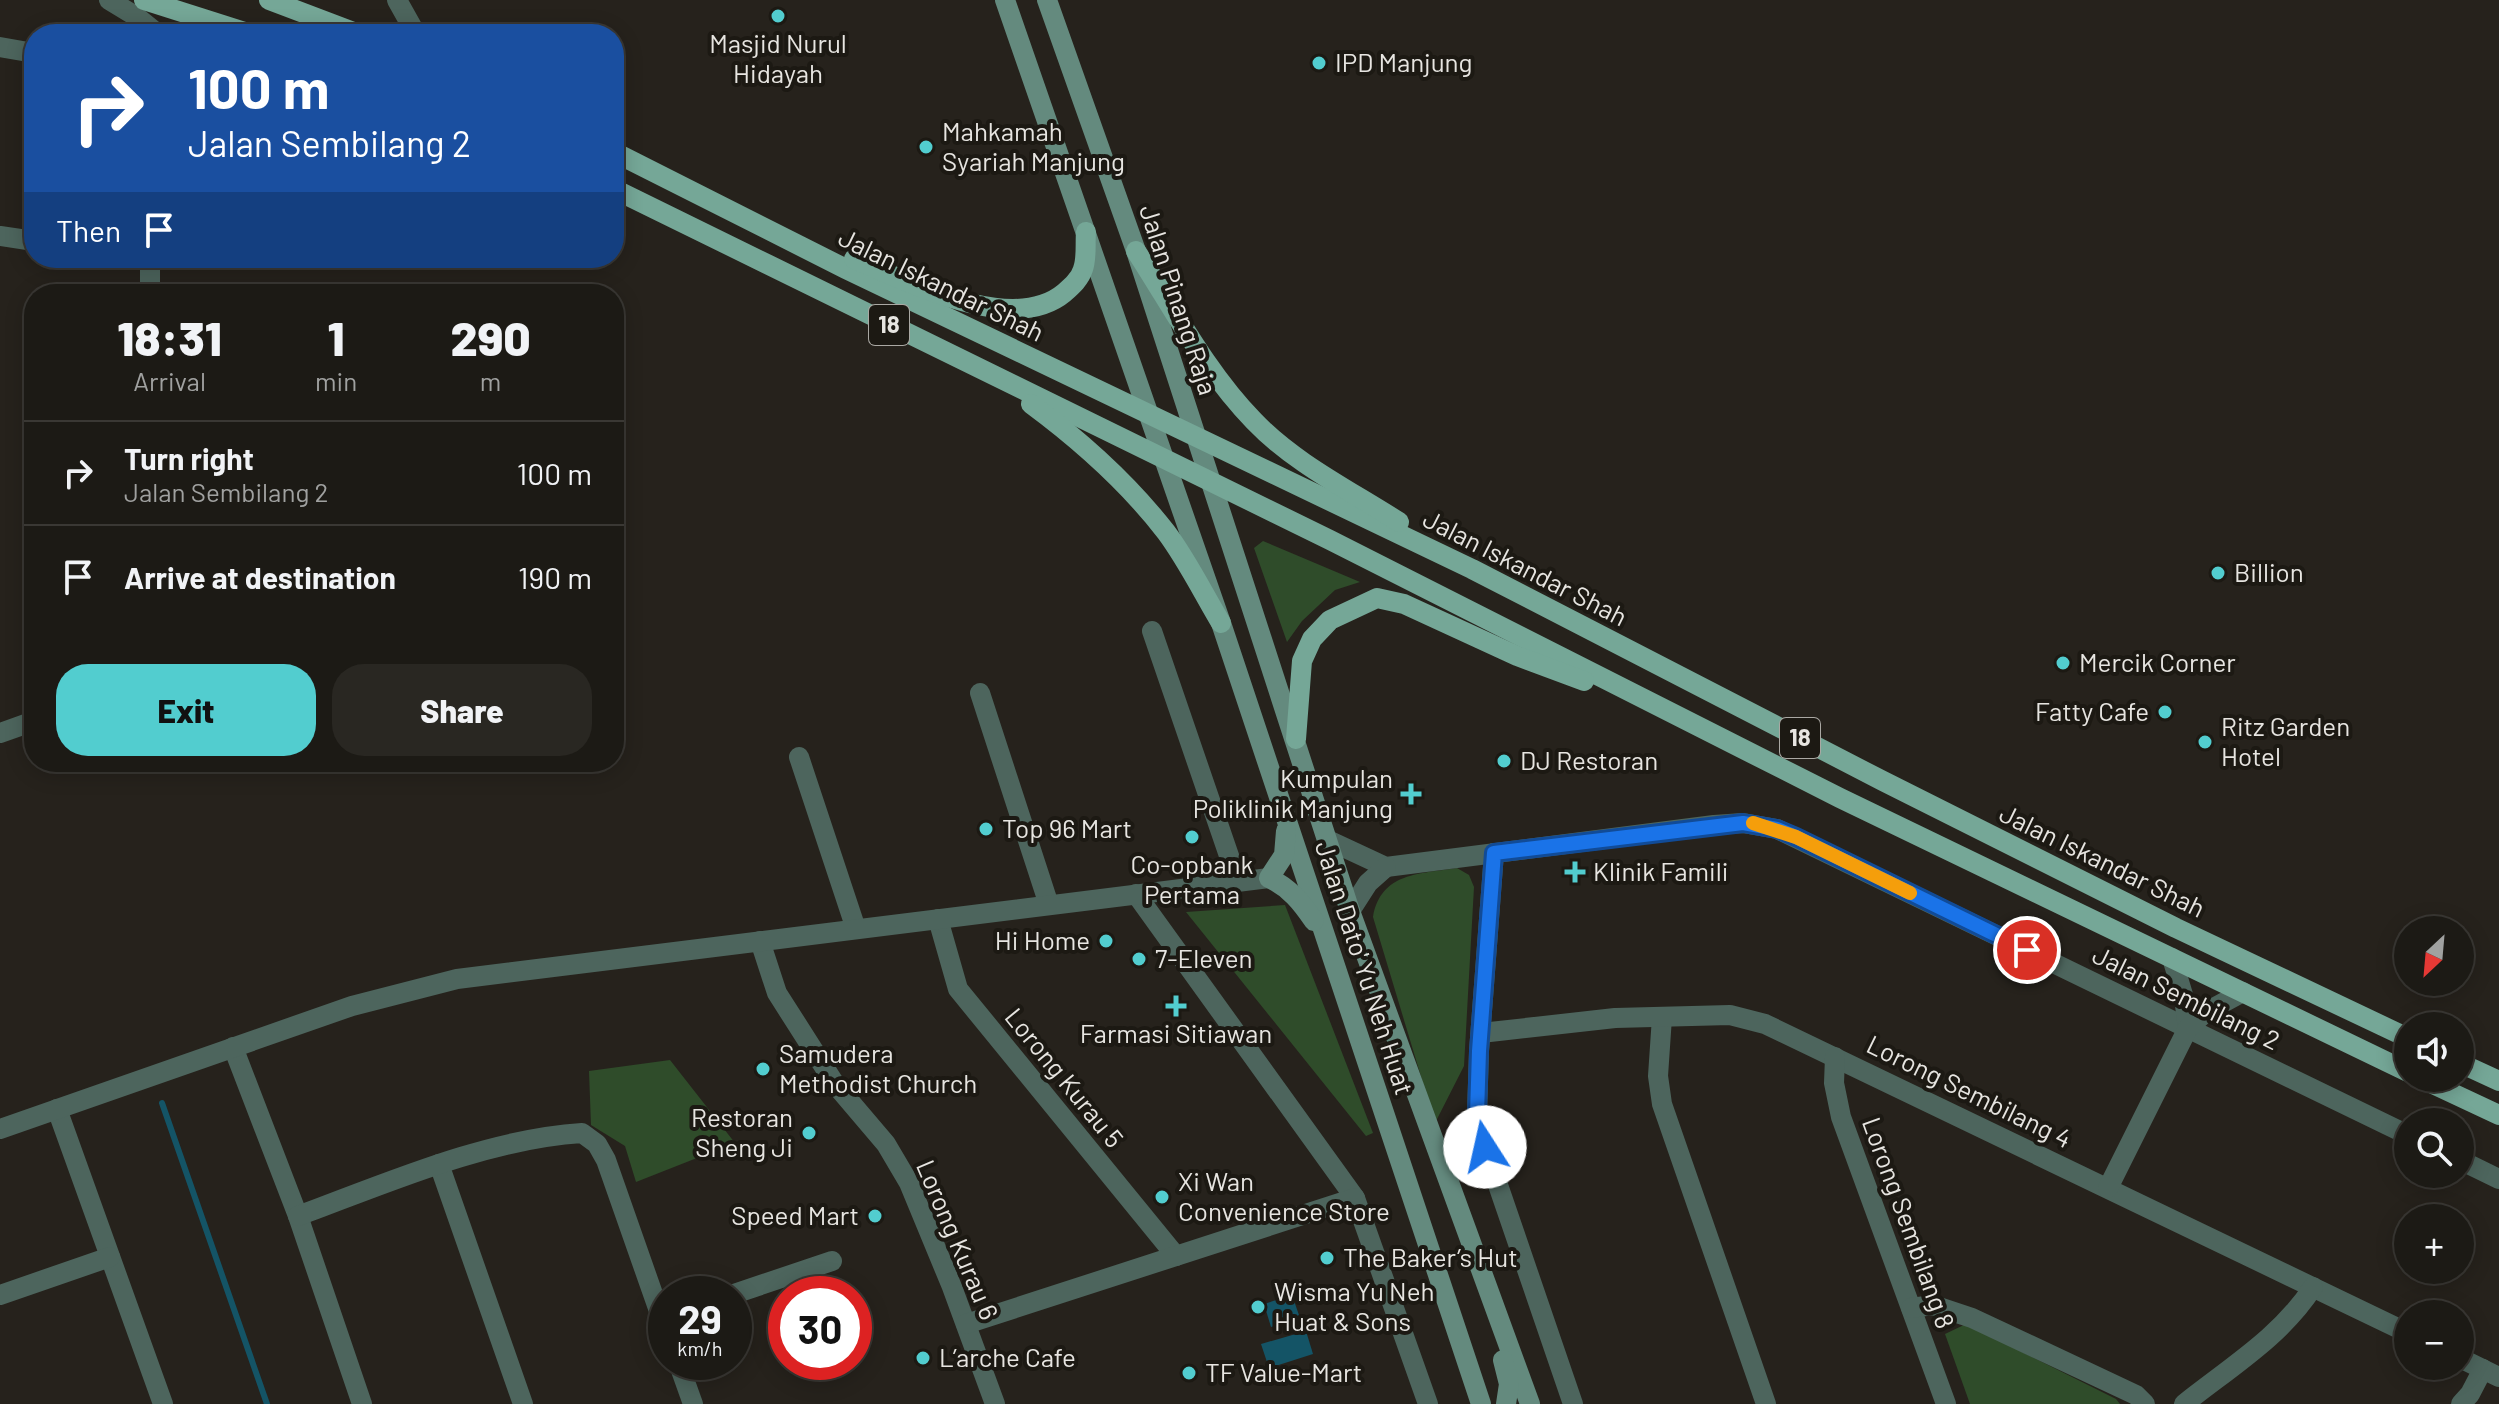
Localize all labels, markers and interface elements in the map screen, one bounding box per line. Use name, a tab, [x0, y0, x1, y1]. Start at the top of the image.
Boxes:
marker: Masjid Nurul Hidayah	[769, 7, 787, 25]
place label: Masjid Nurul Hidayah	[709, 27, 847, 88]
place label: IPD Manjung	[1335, 46, 1473, 77]
text: 100 m	[188, 53, 330, 120]
marker: IPD Manjung	[1310, 54, 1328, 72]
icon: right	[56, 56, 160, 160]
place label: Mahkamah Syariah Manjung	[942, 115, 1125, 176]
text: Jalan Sembilang 2	[188, 121, 471, 164]
marker: Mahkamah Syariah Manjung	[917, 138, 935, 156]
street label: Jalan Pinang Raja	[1134, 201, 1225, 399]
icon: arrive	[137, 208, 181, 252]
text: Then	[56, 212, 121, 248]
street label: Jalan Iskandar Shah	[834, 220, 1049, 347]
road number: 18	[869, 305, 909, 345]
text: 18:31	[117, 308, 222, 366]
text: 1	[328, 308, 345, 366]
text: 290	[450, 308, 531, 366]
text: Arrival	[133, 365, 206, 396]
text: min	[315, 365, 357, 396]
text: m	[480, 365, 501, 396]
text: Turn right	[124, 440, 254, 476]
icon: right	[56, 451, 100, 495]
text: 100 m	[517, 455, 592, 491]
text: Jalan Sembilang 2	[124, 476, 328, 507]
street label: Jalan Iskandar Shah	[1419, 502, 1633, 631]
icon: arrive	[56, 555, 100, 599]
place label: Billion	[2234, 556, 2304, 587]
text: Arrive at destination	[124, 559, 396, 595]
text: 190 m	[518, 559, 592, 595]
marker: Billion	[2209, 564, 2227, 582]
place label: Mercik Corner	[2079, 646, 2236, 677]
marker: Mercik Corner	[2054, 654, 2072, 672]
button: Exit	[56, 664, 316, 756]
button: Share	[332, 664, 592, 756]
place label: Fatty Cafe	[2035, 695, 2149, 726]
marker: Fatty Cafe	[2156, 703, 2174, 721]
place label: Ritz Garden Hotel	[2221, 710, 2350, 771]
road number: 18	[1780, 718, 1820, 758]
marker: Ritz Garden Hotel	[2196, 733, 2214, 751]
place label: DJ Restoran	[1520, 744, 1658, 775]
marker: DJ Restoran	[1495, 752, 1513, 770]
place label: Kumpulan Poliklinik Manjung	[1193, 762, 1393, 823]
marker: Kumpulan Poliklinik Manjung	[1400, 783, 1422, 805]
street label: Jalan Iskandar Shah	[1995, 796, 2210, 923]
place label: Top 96 Mart	[1002, 812, 1132, 843]
marker: Top 96 Mart	[977, 820, 995, 838]
marker: Co-opbank Pertama	[1183, 828, 1201, 846]
street label: Jalan Dato' Yu Neh Huat	[1310, 837, 1421, 1098]
place label: Co-opbank Pertama	[1130, 848, 1254, 909]
place label: Klinik Famili	[1593, 855, 1728, 886]
marker: Klinik Famili	[1564, 861, 1586, 883]
pin	[1993, 916, 2061, 984]
north arrow	[2394, 916, 2474, 996]
map controls	[2394, 916, 2474, 1380]
place label: Hi Home	[995, 924, 1090, 955]
icon: arrive	[2005, 928, 2049, 972]
marker: Hi Home	[1097, 932, 1115, 950]
street label: Jalan Sembilang 2	[2088, 938, 2285, 1055]
place label: 7-Eleven	[1155, 942, 1253, 973]
marker: 7-Eleven	[1130, 950, 1148, 968]
marker: Farmasi Sitiawan	[1167, 997, 1185, 1015]
street label: Lorong Kurau 5	[999, 1001, 1131, 1153]
button: sound	[2394, 1012, 2474, 1092]
place label: Farmasi Sitiawan	[1080, 1017, 1272, 1048]
street label: Lorong Sembilang 4	[1862, 1028, 2077, 1154]
place label: Samudera Methodist Church	[779, 1037, 977, 1098]
marker: Samudera Methodist Church	[754, 1060, 772, 1078]
place label: Restoran Sheng Ji	[691, 1101, 793, 1162]
position arrow	[1443, 1105, 1527, 1189]
button: search	[2394, 1108, 2474, 1188]
street label: Lorong Sembilang 8	[1857, 1112, 1962, 1332]
marker: Restoran Sheng Ji	[800, 1124, 818, 1142]
street label: Lorong Kurau 6	[911, 1155, 1006, 1324]
place label: Xi Wan Convenience Store	[1178, 1165, 1390, 1226]
marker: Xi Wan Convenience Store	[1153, 1188, 1171, 1206]
place label: Speed Mart	[731, 1199, 859, 1230]
button: +	[2394, 1204, 2474, 1284]
marker: Speed Mart	[866, 1207, 884, 1225]
place label: The Baker’s Hut	[1343, 1241, 1518, 1272]
marker: The Baker’s Hut	[1318, 1249, 1336, 1267]
place label: Wisma Yu Neh Huat & Sons	[1274, 1275, 1435, 1336]
speed limit sign: 30	[768, 1276, 872, 1380]
text: 29	[678, 1294, 722, 1342]
marker: Wisma Yu Neh Huat & Sons	[1249, 1298, 1267, 1316]
button: −	[2394, 1300, 2474, 1380]
text: km/h	[677, 1336, 723, 1360]
place label: L’arche Cafe	[939, 1341, 1076, 1372]
marker: L’arche Cafe	[914, 1349, 932, 1367]
place label: TF Value-Mart	[1205, 1356, 1362, 1387]
marker: TF Value-Mart	[1180, 1364, 1198, 1382]

